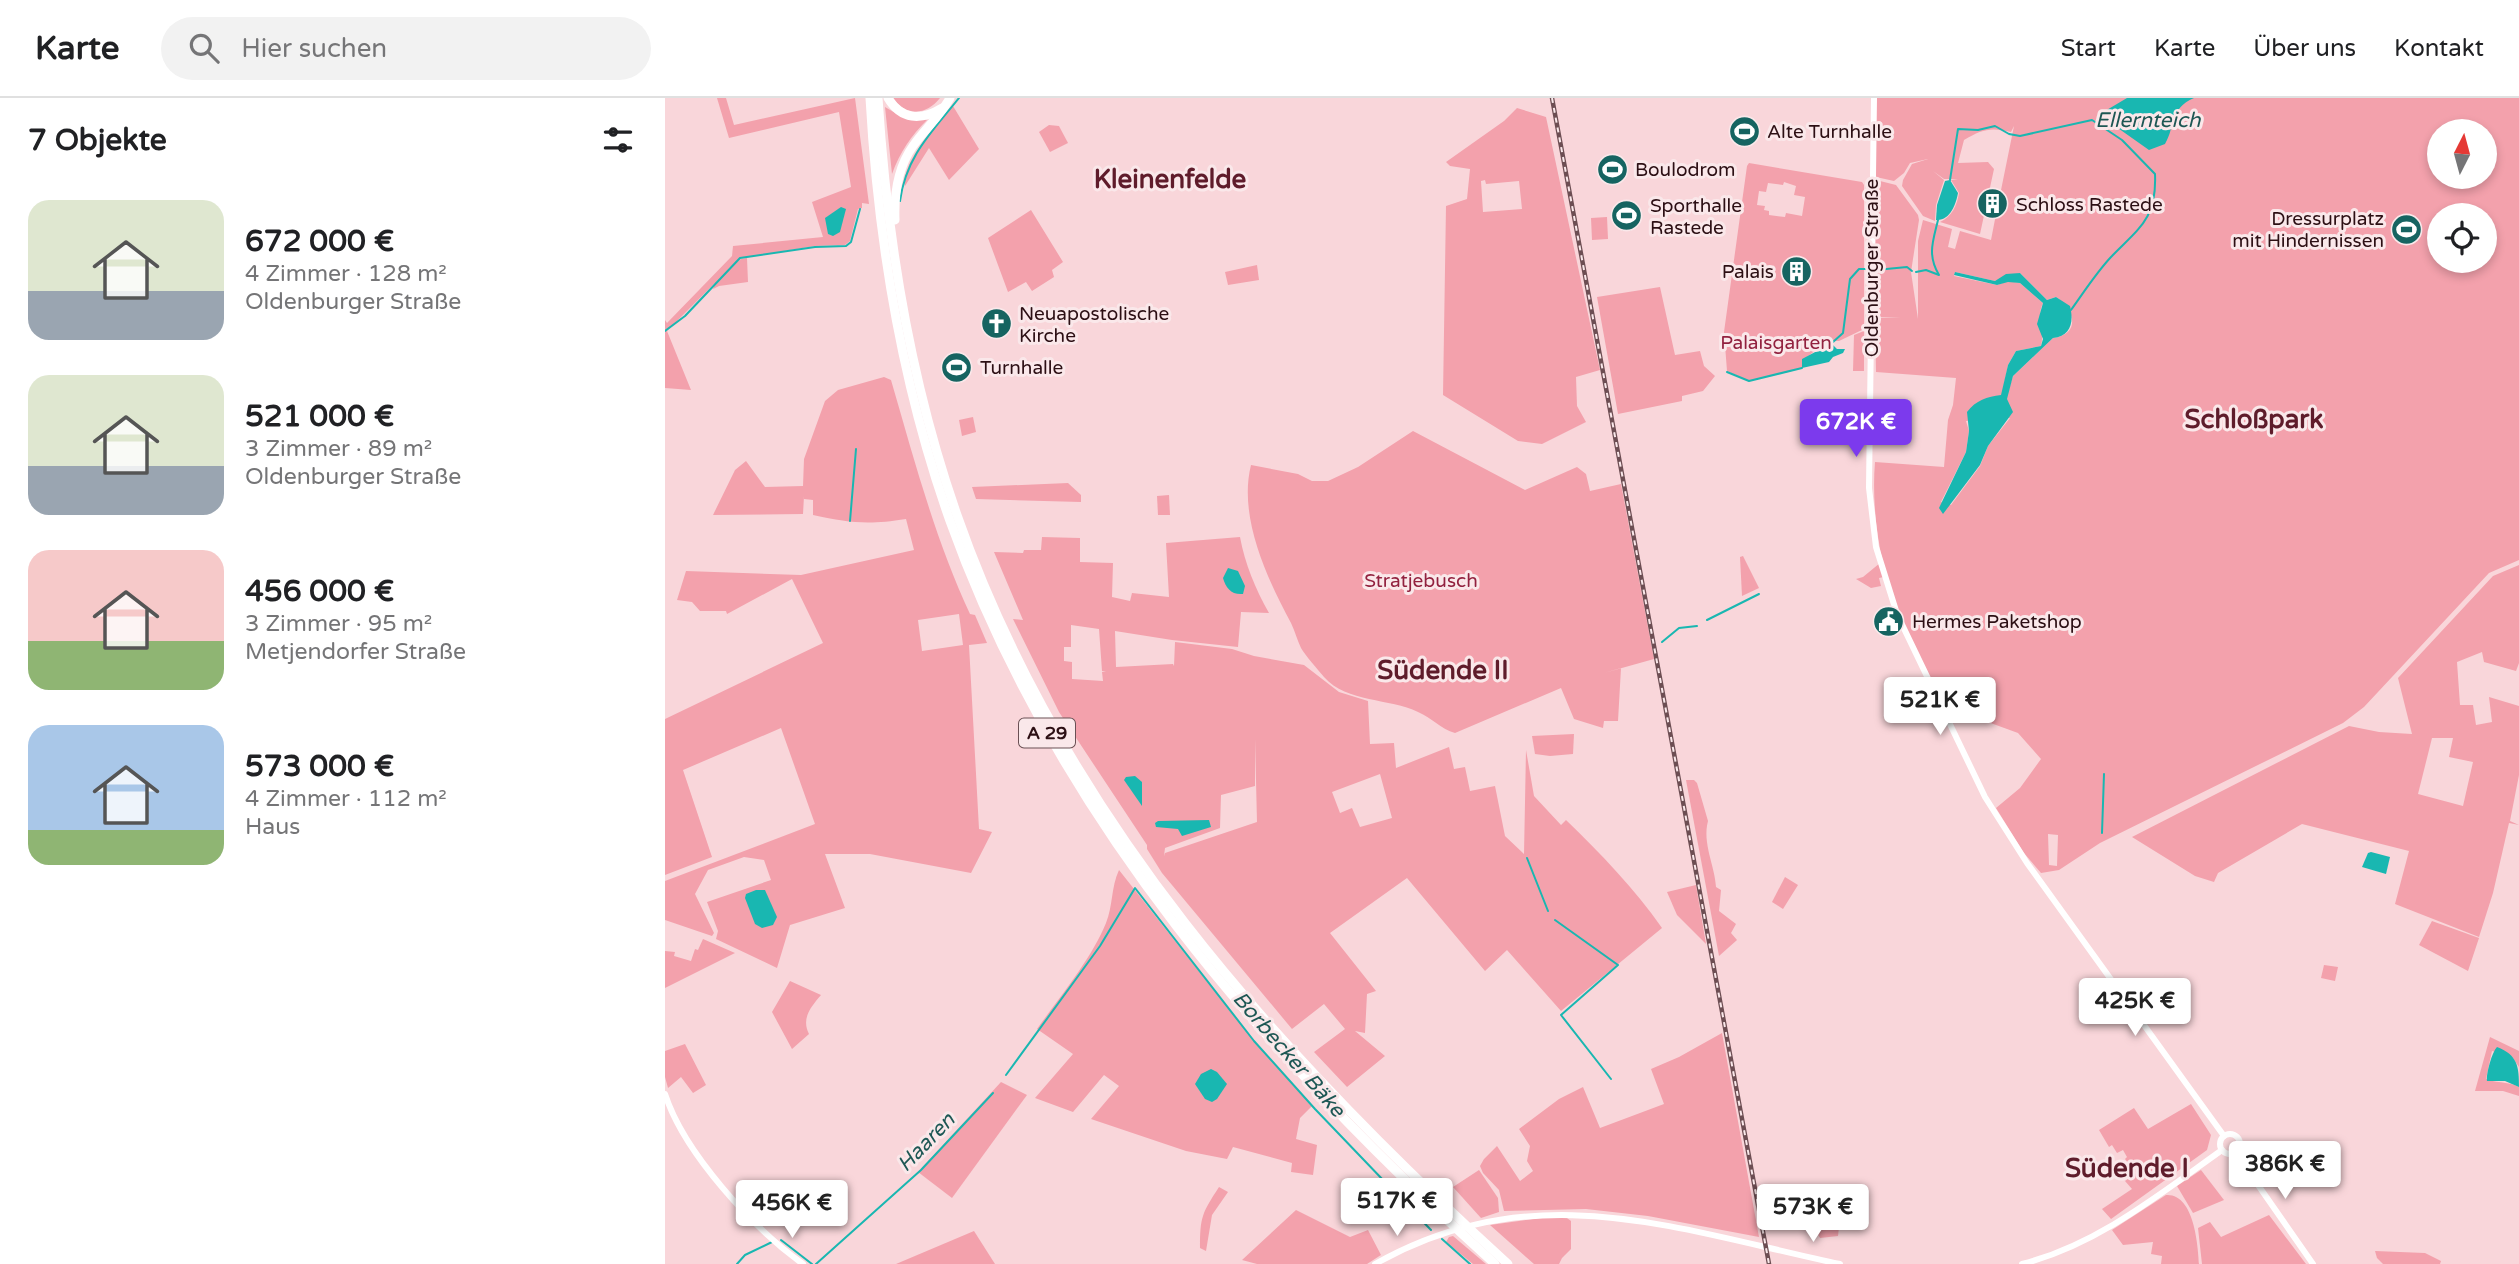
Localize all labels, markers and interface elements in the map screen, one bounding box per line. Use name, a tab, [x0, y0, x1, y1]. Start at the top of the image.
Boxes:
search box	[161, 17, 651, 80]
text: Karte	[35, 29, 119, 68]
icon: search	[185, 29, 223, 67]
text: Hier suchen	[241, 33, 387, 64]
text: Start	[2061, 34, 2116, 63]
text: Karte	[2154, 34, 2215, 63]
text: Über uns	[2253, 34, 2356, 63]
text: Kontakt	[2394, 34, 2484, 63]
water label: Ellernteich	[2095, 108, 2202, 133]
sports icon: Alte Turnhalle	[1727, 114, 1761, 148]
north arrow	[2427, 119, 2497, 189]
map controls	[2427, 119, 2497, 273]
icon: filters	[599, 121, 637, 159]
place label: Alte Turnhalle	[1767, 121, 1892, 143]
text: 7 Objekte	[28, 122, 167, 159]
sports icon: Boulodrom	[1595, 152, 1629, 186]
place label: Boulodrom	[1635, 159, 1735, 181]
district label: Kleinenfelde	[1094, 164, 1247, 195]
street label: Oldenburger Straße	[1861, 179, 1883, 357]
building icon: Schloss Rastede	[1976, 187, 2010, 221]
place label: Schloss Rastede	[2016, 194, 2163, 216]
place label: Sporthalle Rastede	[1650, 195, 1742, 239]
sports icon: Sporthalle Rastede	[1610, 199, 1644, 233]
button: locate	[2427, 203, 2497, 273]
place label: Dressurplatz mit Hindernissen	[2232, 208, 2384, 252]
sports icon: Dressurplatz mit Hindernissen	[2390, 212, 2424, 246]
text: 672 000 €	[245, 223, 394, 260]
icon: home	[84, 228, 168, 312]
building icon: Palais	[1780, 254, 1814, 288]
text: 4 Zimmer · 128 m²	[245, 260, 447, 288]
place label: Palais	[1722, 261, 1774, 283]
text: Oldenburger Straße	[245, 288, 461, 316]
place label: Neuapostolische Kirche	[1019, 303, 1169, 347]
church icon: Neuapostolische Kirche	[979, 307, 1013, 341]
park label: Palaisgarten	[1720, 332, 1832, 354]
sports icon: Turnhalle	[940, 350, 974, 384]
place label: Turnhalle	[980, 357, 1063, 379]
text: 521 000 €	[245, 398, 394, 435]
pin: 672K €	[1799, 400, 1913, 459]
icon: home	[84, 403, 168, 487]
district label: Schloßpark	[2185, 404, 2323, 435]
text: 672K €	[1816, 408, 1896, 436]
text: 3 Zimmer · 89 m²	[245, 435, 432, 463]
text: Oldenburger Straße	[245, 463, 461, 491]
park label: Stratjebusch	[1364, 570, 1478, 592]
text: 456 000 €	[245, 573, 394, 610]
icon: home	[84, 578, 168, 662]
public building icon: Hermes Paketshop	[1872, 604, 1906, 638]
text: 3 Zimmer · 95 m²	[245, 610, 432, 638]
place label: Hermes Paketshop	[1912, 611, 2082, 633]
text: Metjendorfer Straße	[245, 638, 466, 666]
district label: Südende II	[1377, 655, 1509, 686]
pin: 521K €	[1883, 678, 1997, 737]
text: 521K €	[1900, 686, 1980, 714]
road number: A 29	[1019, 718, 1075, 748]
text: 573 000 €	[245, 748, 394, 785]
icon: home	[84, 753, 168, 837]
text: 4 Zimmer · 112 m²	[245, 785, 447, 813]
text: Haus	[245, 813, 300, 841]
pin: 425K €	[2078, 978, 2192, 1038]
water label: Borbecker Bäke	[1227, 987, 1351, 1123]
text: 425K €	[2095, 987, 2175, 1015]
water label: Haaren	[892, 1107, 961, 1177]
pin: 386K €	[2228, 1142, 2342, 1201]
text: 386K €	[2245, 1150, 2325, 1178]
district label: Südende I	[2065, 1153, 2189, 1184]
pin: 517K €	[1340, 1178, 1454, 1238]
pin: 456K €	[735, 1180, 849, 1240]
pin: 573K €	[1756, 1184, 1870, 1244]
text: 517K €	[1357, 1187, 1437, 1215]
text: 456K €	[752, 1189, 832, 1217]
text: 573K €	[1773, 1193, 1853, 1221]

